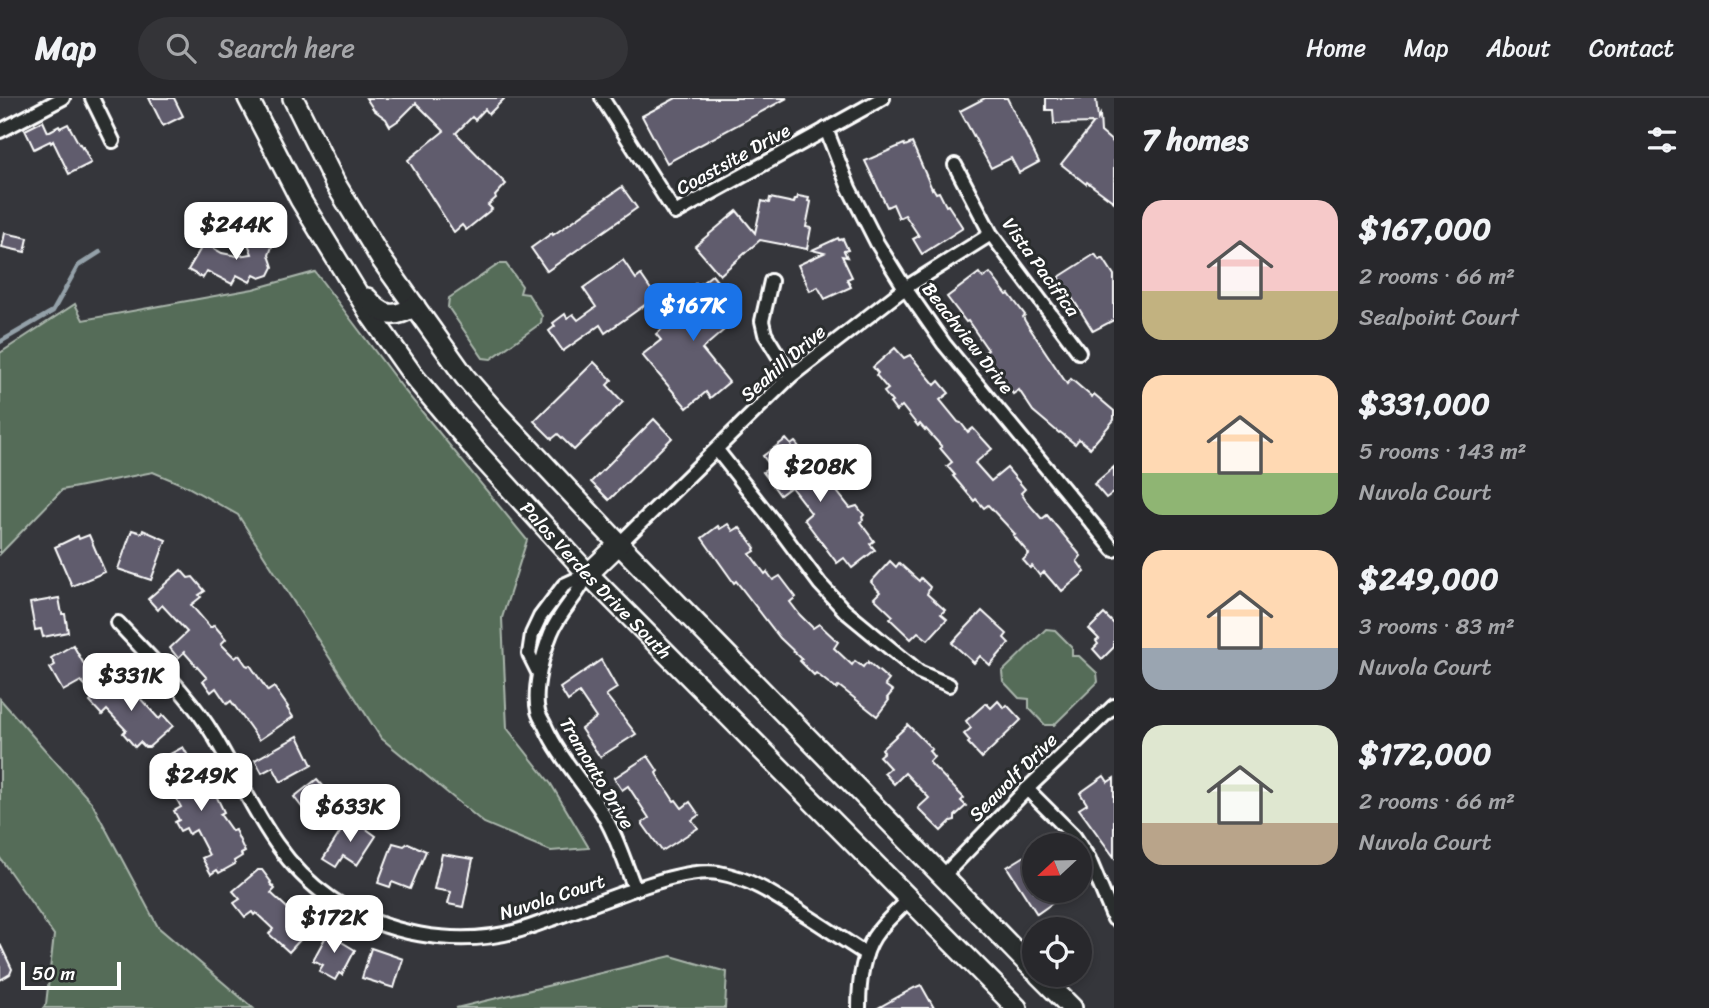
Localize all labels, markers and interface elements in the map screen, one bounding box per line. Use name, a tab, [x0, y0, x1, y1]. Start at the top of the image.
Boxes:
search box	[138, 17, 628, 80]
text: Map	[35, 19, 96, 77]
text: Search here	[218, 25, 355, 71]
text: Home	[1306, 27, 1366, 69]
text: Map	[1404, 27, 1448, 69]
text: About	[1486, 27, 1551, 69]
text: Contact	[1589, 27, 1674, 69]
icon: search	[162, 29, 200, 67]
text: 7 homes	[1142, 113, 1249, 167]
street label: Coastsite Drive	[670, 114, 796, 204]
icon: filters	[1643, 121, 1681, 159]
pin: $244K	[187, 202, 285, 262]
text: $167,000	[1359, 202, 1491, 256]
text: $244K	[200, 204, 272, 245]
street label: Vista Pacifica	[993, 210, 1089, 324]
icon: home	[1198, 228, 1282, 312]
text: 2 rooms · 66 m²	[1359, 256, 1515, 297]
street label: Beachview Drive	[913, 275, 1023, 401]
pin: $167K	[644, 284, 742, 343]
text: $167K	[660, 285, 726, 326]
text: Sealpoint Court	[1359, 297, 1519, 338]
street label: Seahill Drive	[732, 316, 834, 410]
text: $331,000	[1359, 377, 1490, 431]
icon: home	[1198, 403, 1282, 487]
text: 5 rooms · 143 m²	[1359, 431, 1527, 472]
pin: $208K	[771, 444, 869, 504]
text: $208K	[784, 446, 856, 487]
text: Nuvola Court	[1359, 472, 1492, 513]
street label: Palos Verdes Drive South	[512, 493, 680, 667]
text: $249,000	[1359, 552, 1499, 606]
icon: home	[1198, 578, 1282, 662]
text: 3 rooms · 83 m²	[1359, 606, 1515, 647]
text: Nuvola Court	[1359, 647, 1492, 688]
pin: $331K	[82, 654, 180, 713]
text: $331K	[99, 655, 163, 696]
street label: Tramonto Drive	[550, 710, 644, 836]
street label: Seawolf Drive	[961, 724, 1066, 829]
text: $172,000	[1359, 727, 1491, 781]
icon: home	[1198, 753, 1282, 837]
pin: $249K	[152, 754, 250, 813]
text: $249K	[165, 755, 237, 796]
text: 2 rooms · 66 m²	[1359, 781, 1515, 822]
pin: $633K	[301, 784, 399, 844]
text: $633K	[316, 786, 384, 827]
text: Nuvola Court	[1359, 822, 1492, 863]
north arrow	[1022, 833, 1092, 903]
map controls	[1022, 833, 1092, 987]
street label: Nuvola Court	[495, 864, 609, 930]
pin: $172K	[285, 896, 383, 955]
text: $172K	[301, 897, 367, 938]
button: locate	[1022, 917, 1092, 987]
text: 50 m	[32, 957, 75, 990]
scale bar	[21, 959, 121, 991]

